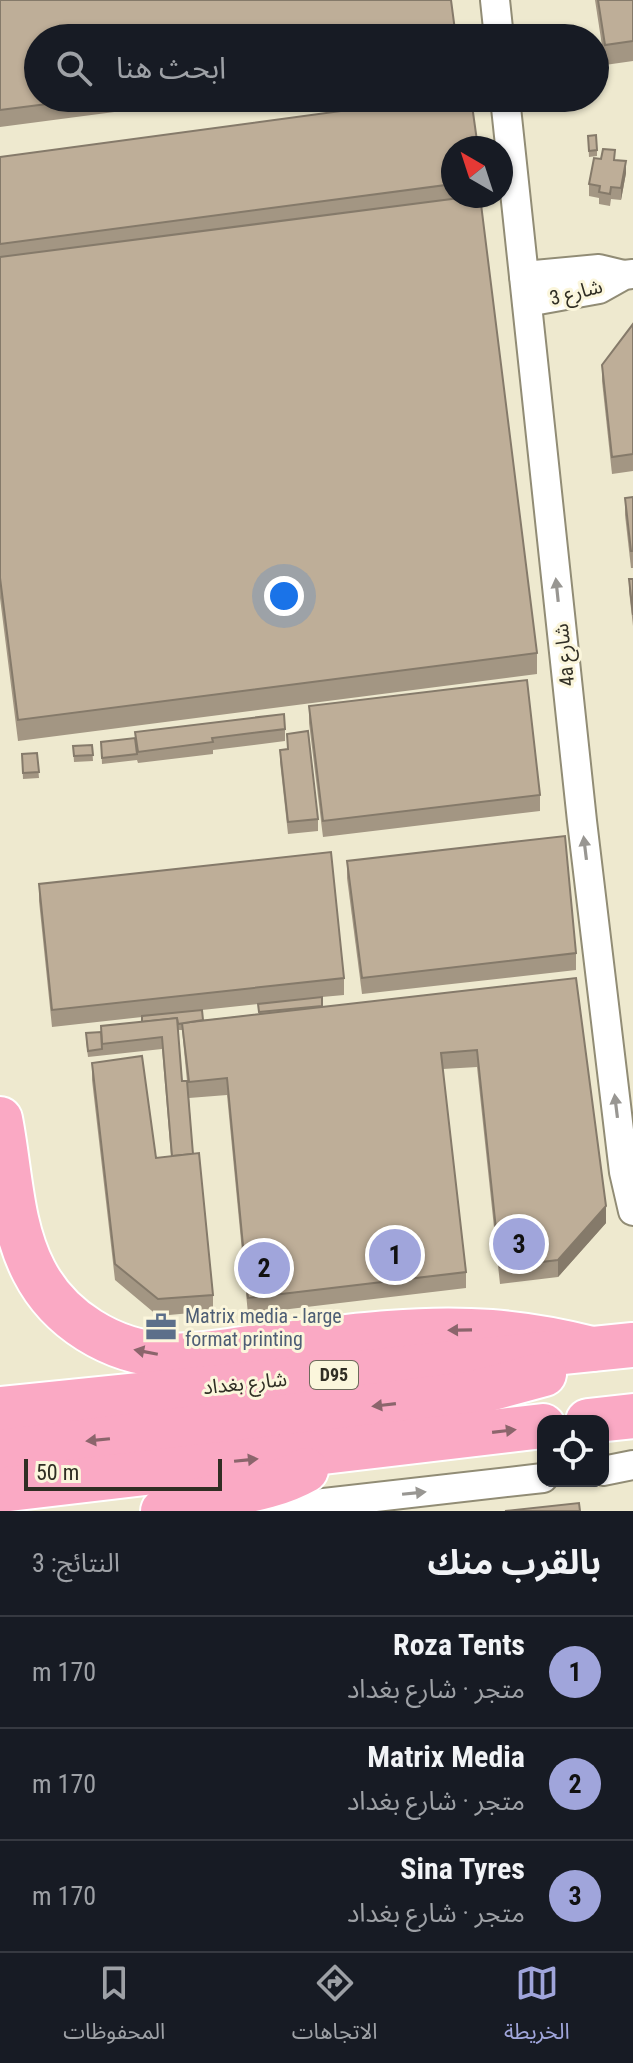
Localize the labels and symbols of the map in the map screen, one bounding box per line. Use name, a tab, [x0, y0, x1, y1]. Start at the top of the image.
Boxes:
north arrow	[441, 136, 513, 208]
street label: شارع 3	[547, 274, 606, 313]
your location	[264, 576, 304, 616]
one-way arrow	[551, 577, 564, 602]
street label: 4a شارع	[549, 622, 582, 688]
one-way arrow	[579, 835, 592, 860]
one-way arrow	[610, 1093, 623, 1118]
pin: 3	[493, 1214, 545, 1274]
pin: 1	[369, 1225, 421, 1285]
pin: 2	[238, 1238, 290, 1298]
place label: Matrix media - large format printing	[185, 1304, 342, 1351]
office icon: Matrix media - large format printing	[144, 1310, 178, 1344]
one-way arrow	[447, 1324, 472, 1336]
one-way arrow	[133, 1345, 158, 1357]
road number: D95	[310, 1361, 358, 1389]
street label: شارع بغداد	[202, 1367, 288, 1402]
one-way arrow	[371, 1398, 396, 1411]
one-way arrow	[492, 1424, 517, 1437]
one-way arrow	[85, 1433, 110, 1446]
one-way arrow	[234, 1454, 259, 1467]
scale bar	[24, 1455, 222, 1491]
one-way arrow	[402, 1486, 427, 1499]

